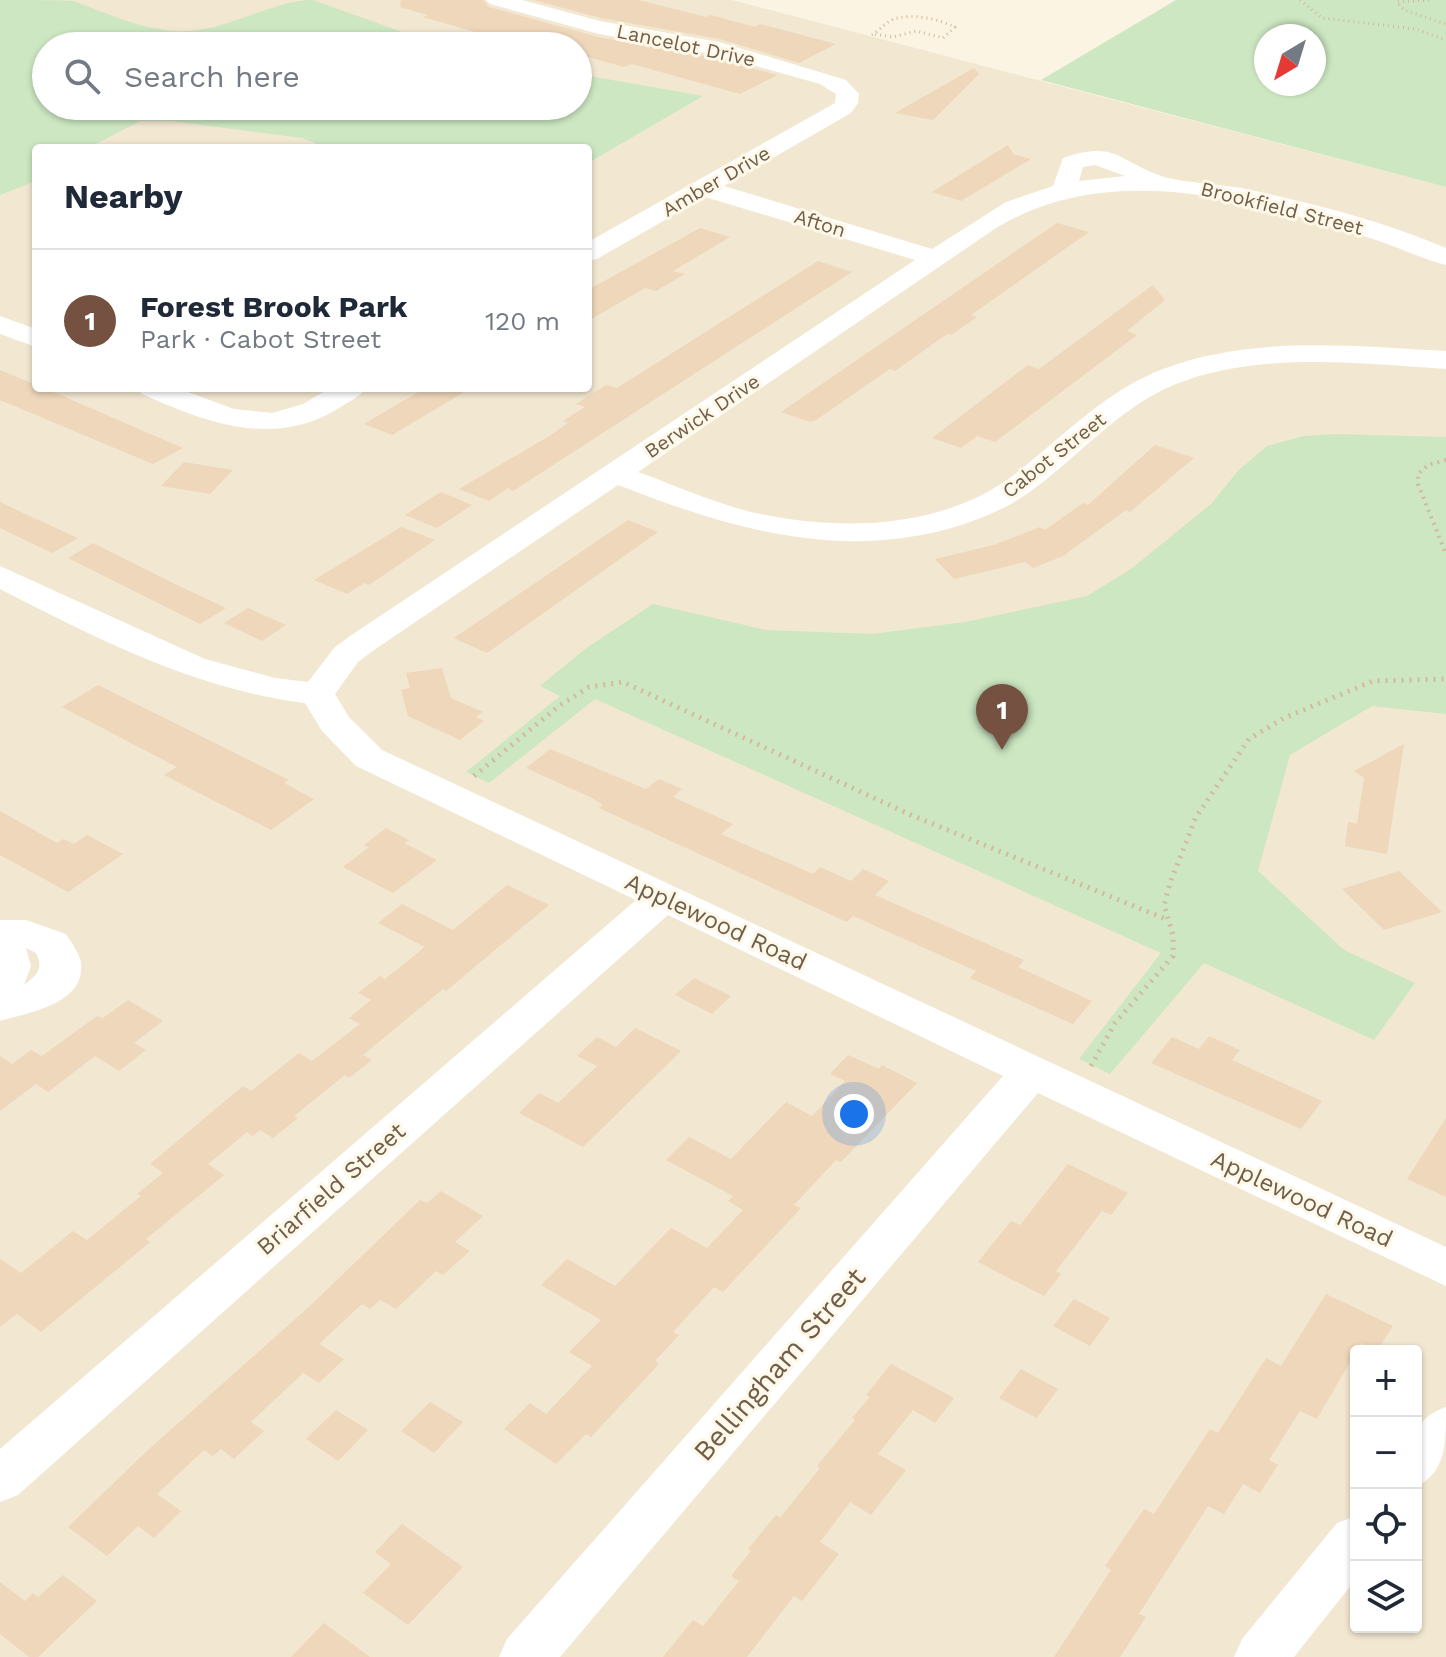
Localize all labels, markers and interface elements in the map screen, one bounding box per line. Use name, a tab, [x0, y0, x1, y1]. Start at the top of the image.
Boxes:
street label: Lancelot Drive	[614, 19, 758, 71]
north arrow	[1254, 24, 1326, 96]
search box	[32, 32, 592, 120]
icon: search	[60, 54, 104, 98]
text: Search here	[124, 59, 300, 94]
street label: Amber Drive	[658, 140, 774, 222]
text: Nearby	[64, 176, 183, 216]
street label: Brookfield Street	[1198, 176, 1366, 240]
street label: Afton	[791, 204, 849, 242]
text: Forest Brook Park	[140, 289, 408, 324]
text: 1	[84, 306, 96, 336]
text: 120 m	[485, 306, 560, 336]
text: Park · Cabot Street	[140, 324, 381, 354]
street label: Berwick Drive	[640, 369, 764, 463]
street label: Cabot Street	[997, 407, 1111, 503]
pin: 1	[976, 684, 1028, 750]
street label: Applewood Road	[621, 868, 811, 976]
your location	[834, 1094, 874, 1134]
street label: Briarfield Street	[251, 1117, 411, 1261]
street label: Applewood Road	[1207, 1145, 1397, 1253]
street label: Bellingham Street	[687, 1261, 872, 1468]
map controls	[1350, 1345, 1422, 1633]
button: +	[1350, 1345, 1422, 1417]
button: −	[1350, 1417, 1422, 1489]
button: locate	[1350, 1489, 1422, 1561]
button: layers	[1350, 1561, 1422, 1633]

